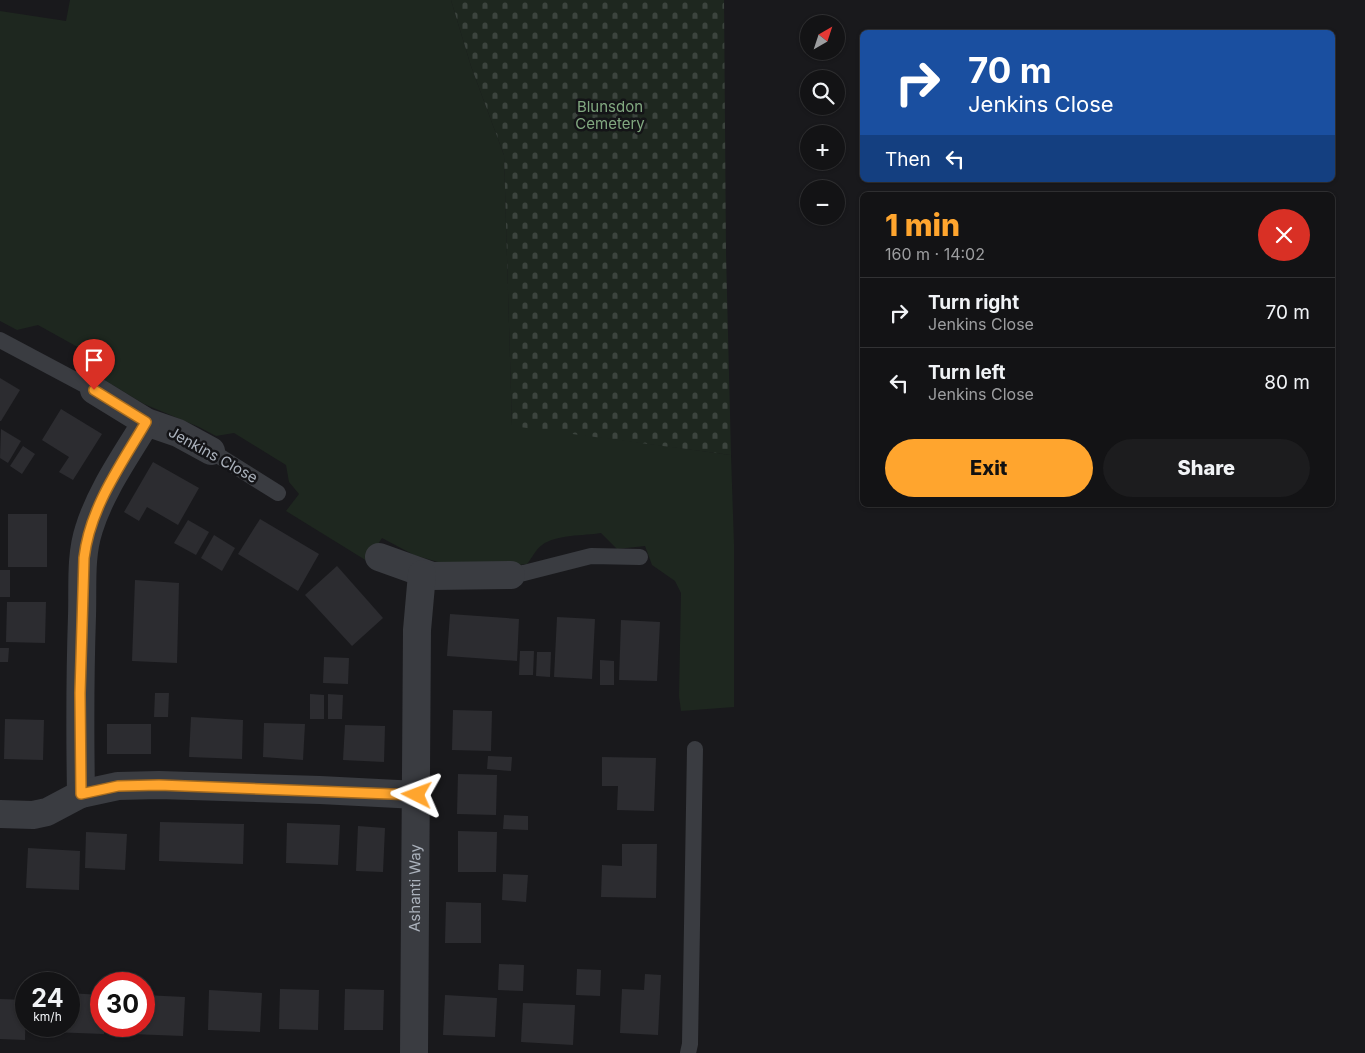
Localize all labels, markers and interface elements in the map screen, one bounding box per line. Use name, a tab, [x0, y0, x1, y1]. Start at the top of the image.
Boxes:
north arrow	[800, 15, 845, 60]
map controls	[800, 15, 845, 225]
text: 70 m	[968, 49, 1052, 91]
icon: right	[885, 50, 950, 115]
button: search	[800, 70, 845, 115]
text: Jenkins Close	[968, 91, 1114, 117]
park label: Blunsdon Cemetery	[575, 97, 645, 133]
button: +	[800, 125, 845, 170]
icon: left	[941, 145, 969, 173]
text: Then	[885, 148, 931, 171]
button: −	[800, 180, 845, 225]
text: 1 min	[885, 207, 960, 243]
button: close	[1258, 209, 1310, 261]
text: 160 m · 14:02	[885, 244, 985, 264]
text: Turn right	[928, 291, 1019, 314]
icon: right	[885, 299, 913, 327]
text: 70 m	[1266, 301, 1310, 324]
text: Jenkins Close	[928, 314, 1034, 334]
pin	[73, 339, 115, 390]
icon: arrive	[80, 346, 108, 374]
text: Turn left	[928, 361, 1006, 384]
icon: left	[885, 369, 913, 397]
text: 80 m	[1264, 371, 1310, 394]
text: Jenkins Close	[928, 384, 1034, 404]
street label: Jenkins Close	[165, 422, 261, 487]
button: Exit	[885, 439, 1093, 497]
button: Share	[1103, 439, 1310, 497]
position arrow	[390, 768, 442, 820]
street label: Ashanti Way	[405, 843, 424, 932]
speed limit sign: 30	[90, 972, 155, 1037]
text: 24	[31, 983, 64, 1013]
text: km/h	[33, 1009, 62, 1024]

